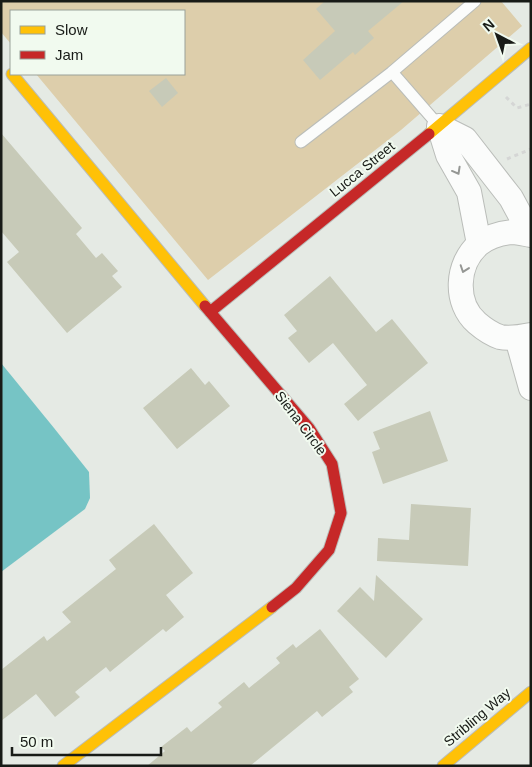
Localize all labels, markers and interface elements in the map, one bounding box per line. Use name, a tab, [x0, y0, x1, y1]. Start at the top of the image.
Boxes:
legend	[10, 10, 185, 75]
north arrow	[472, 10, 522, 60]
text: N	[479, 16, 498, 35]
text: Slow	[55, 21, 88, 38]
text: Jam	[55, 46, 83, 63]
street label: Lucca Street	[326, 138, 398, 200]
one-way arrow	[451, 166, 461, 175]
one-way arrow	[460, 264, 470, 273]
street label: Siena Circle	[272, 388, 330, 458]
street label: Stribling Way	[440, 685, 514, 749]
scale bar	[12, 724, 161, 756]
text: 50 m	[20, 733, 53, 750]

